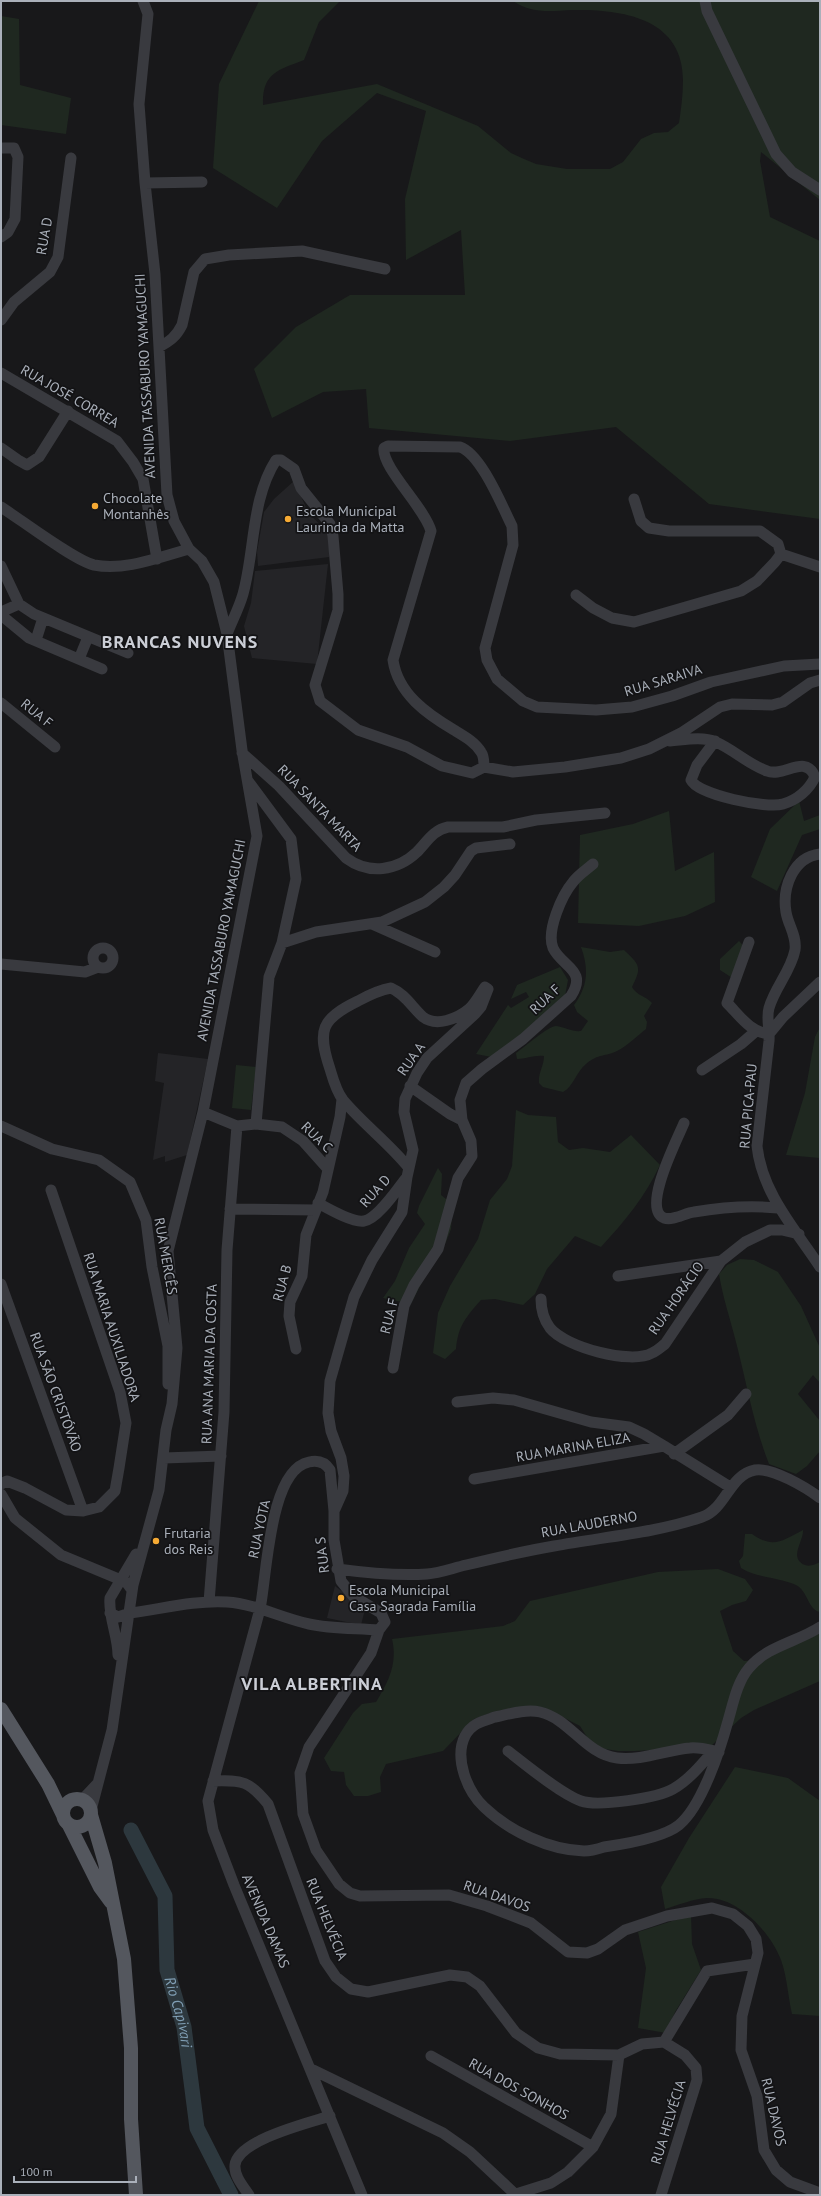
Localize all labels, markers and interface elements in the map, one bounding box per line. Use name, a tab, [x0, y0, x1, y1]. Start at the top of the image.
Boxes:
street label: RUA D	[32, 216, 56, 256]
street label: AVENIDA TASSABURO YAMAGUCHI	[131, 273, 159, 479]
street label: RUA JOSÉ CORREA	[18, 361, 123, 432]
place label: Chocolate Montanhês	[103, 489, 169, 523]
marker: Chocolate Montanhês	[90, 501, 100, 511]
place label: Escola Municipal Laurinda da Matta	[296, 502, 405, 536]
marker: Escola Municipal Laurinda da Matta	[283, 514, 293, 524]
district label: BRANCAS NUVENS	[102, 630, 258, 653]
street label: RUA SARAIVA	[622, 659, 705, 700]
street label: RUA F	[17, 695, 57, 731]
street label: RUA SANTA MARTA	[274, 761, 367, 856]
street label: AVENIDA TASSABURO YAMAGUCHI	[193, 837, 249, 1043]
street label: RUA F	[526, 980, 564, 1018]
street label: RUA A	[393, 1038, 429, 1079]
street label: RUA PICA-PAU	[735, 1063, 761, 1149]
street label: RUA C	[298, 1118, 336, 1156]
street label: RUA D	[356, 1171, 394, 1211]
street label: RUA MERCÊS	[150, 1216, 182, 1296]
street label: RUA MARIA AUXILIADORA	[79, 1250, 145, 1405]
street label: RUA HORÁCIO	[644, 1258, 708, 1338]
street label: RUA B	[269, 1263, 295, 1303]
street label: RUA ANA MARIA DA COSTA	[197, 1283, 221, 1444]
street label: RUA F	[376, 1296, 402, 1336]
street label: RUA SÃO CRISTÓVÃO	[26, 1330, 86, 1454]
street label: RUA MARINA ELIZA	[514, 1428, 632, 1466]
street label: RUA YOTA	[244, 1497, 274, 1560]
street label: RUA LAUDERNO	[539, 1507, 639, 1541]
place label: Frutaria dos Reis	[164, 1524, 213, 1558]
marker: Frutaria dos Reis	[151, 1536, 161, 1546]
street label: RUA S	[311, 1536, 333, 1574]
place label: Escola Municipal Casa Sagrada Família	[349, 1581, 476, 1615]
marker: Escola Municipal Casa Sagrada Família	[336, 1593, 346, 1603]
district label: VILA ALBERTINA	[240, 1672, 383, 1695]
street label: AVENIDA DAMAS	[238, 1871, 294, 1971]
street label: RUA HELVÉCIA	[302, 1875, 352, 1964]
street label: RUA DAVOS	[461, 1876, 533, 1916]
water label: Rio Capivari	[160, 1974, 197, 2050]
street label: RUA DOS SONHOS	[466, 2054, 572, 2124]
street label: RUA DAVOS	[757, 2076, 791, 2148]
street label: RUA HELVÉCIA	[647, 2077, 690, 2166]
scale bar	[14, 2158, 136, 2184]
text: 100 m	[20, 2164, 53, 2179]

